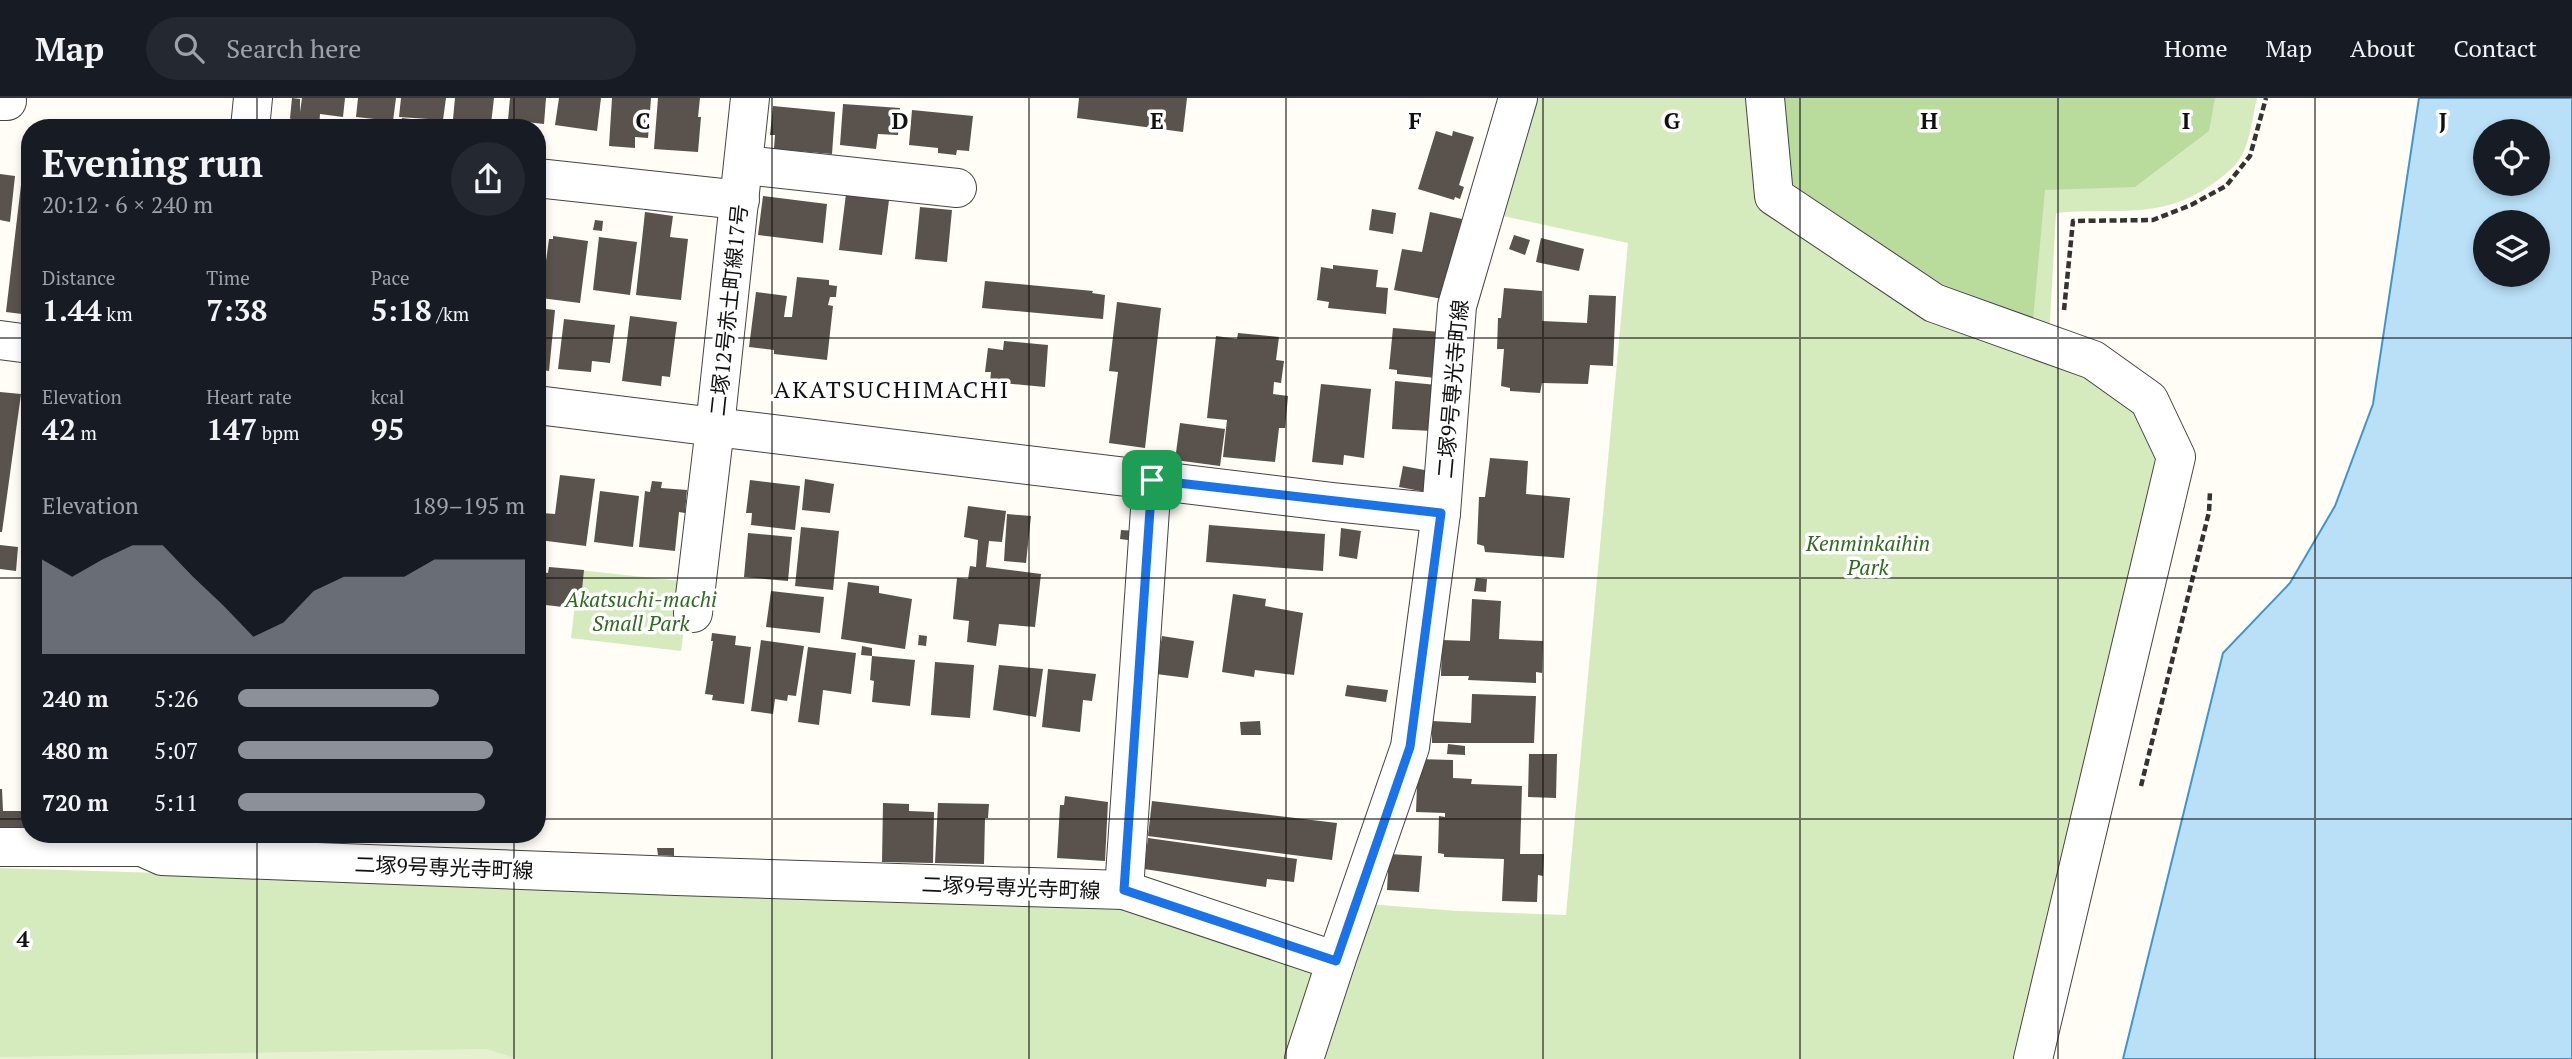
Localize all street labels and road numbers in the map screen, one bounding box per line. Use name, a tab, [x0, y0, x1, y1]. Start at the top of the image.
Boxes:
street label: 二塚12号赤土町線17号	[703, 203, 753, 417]
street label: 二塚9号専光寺町線	[1430, 299, 1474, 479]
street label: 二塚9号専光寺町線	[354, 850, 534, 884]
street label: 二塚9号専光寺町線	[921, 870, 1101, 904]

